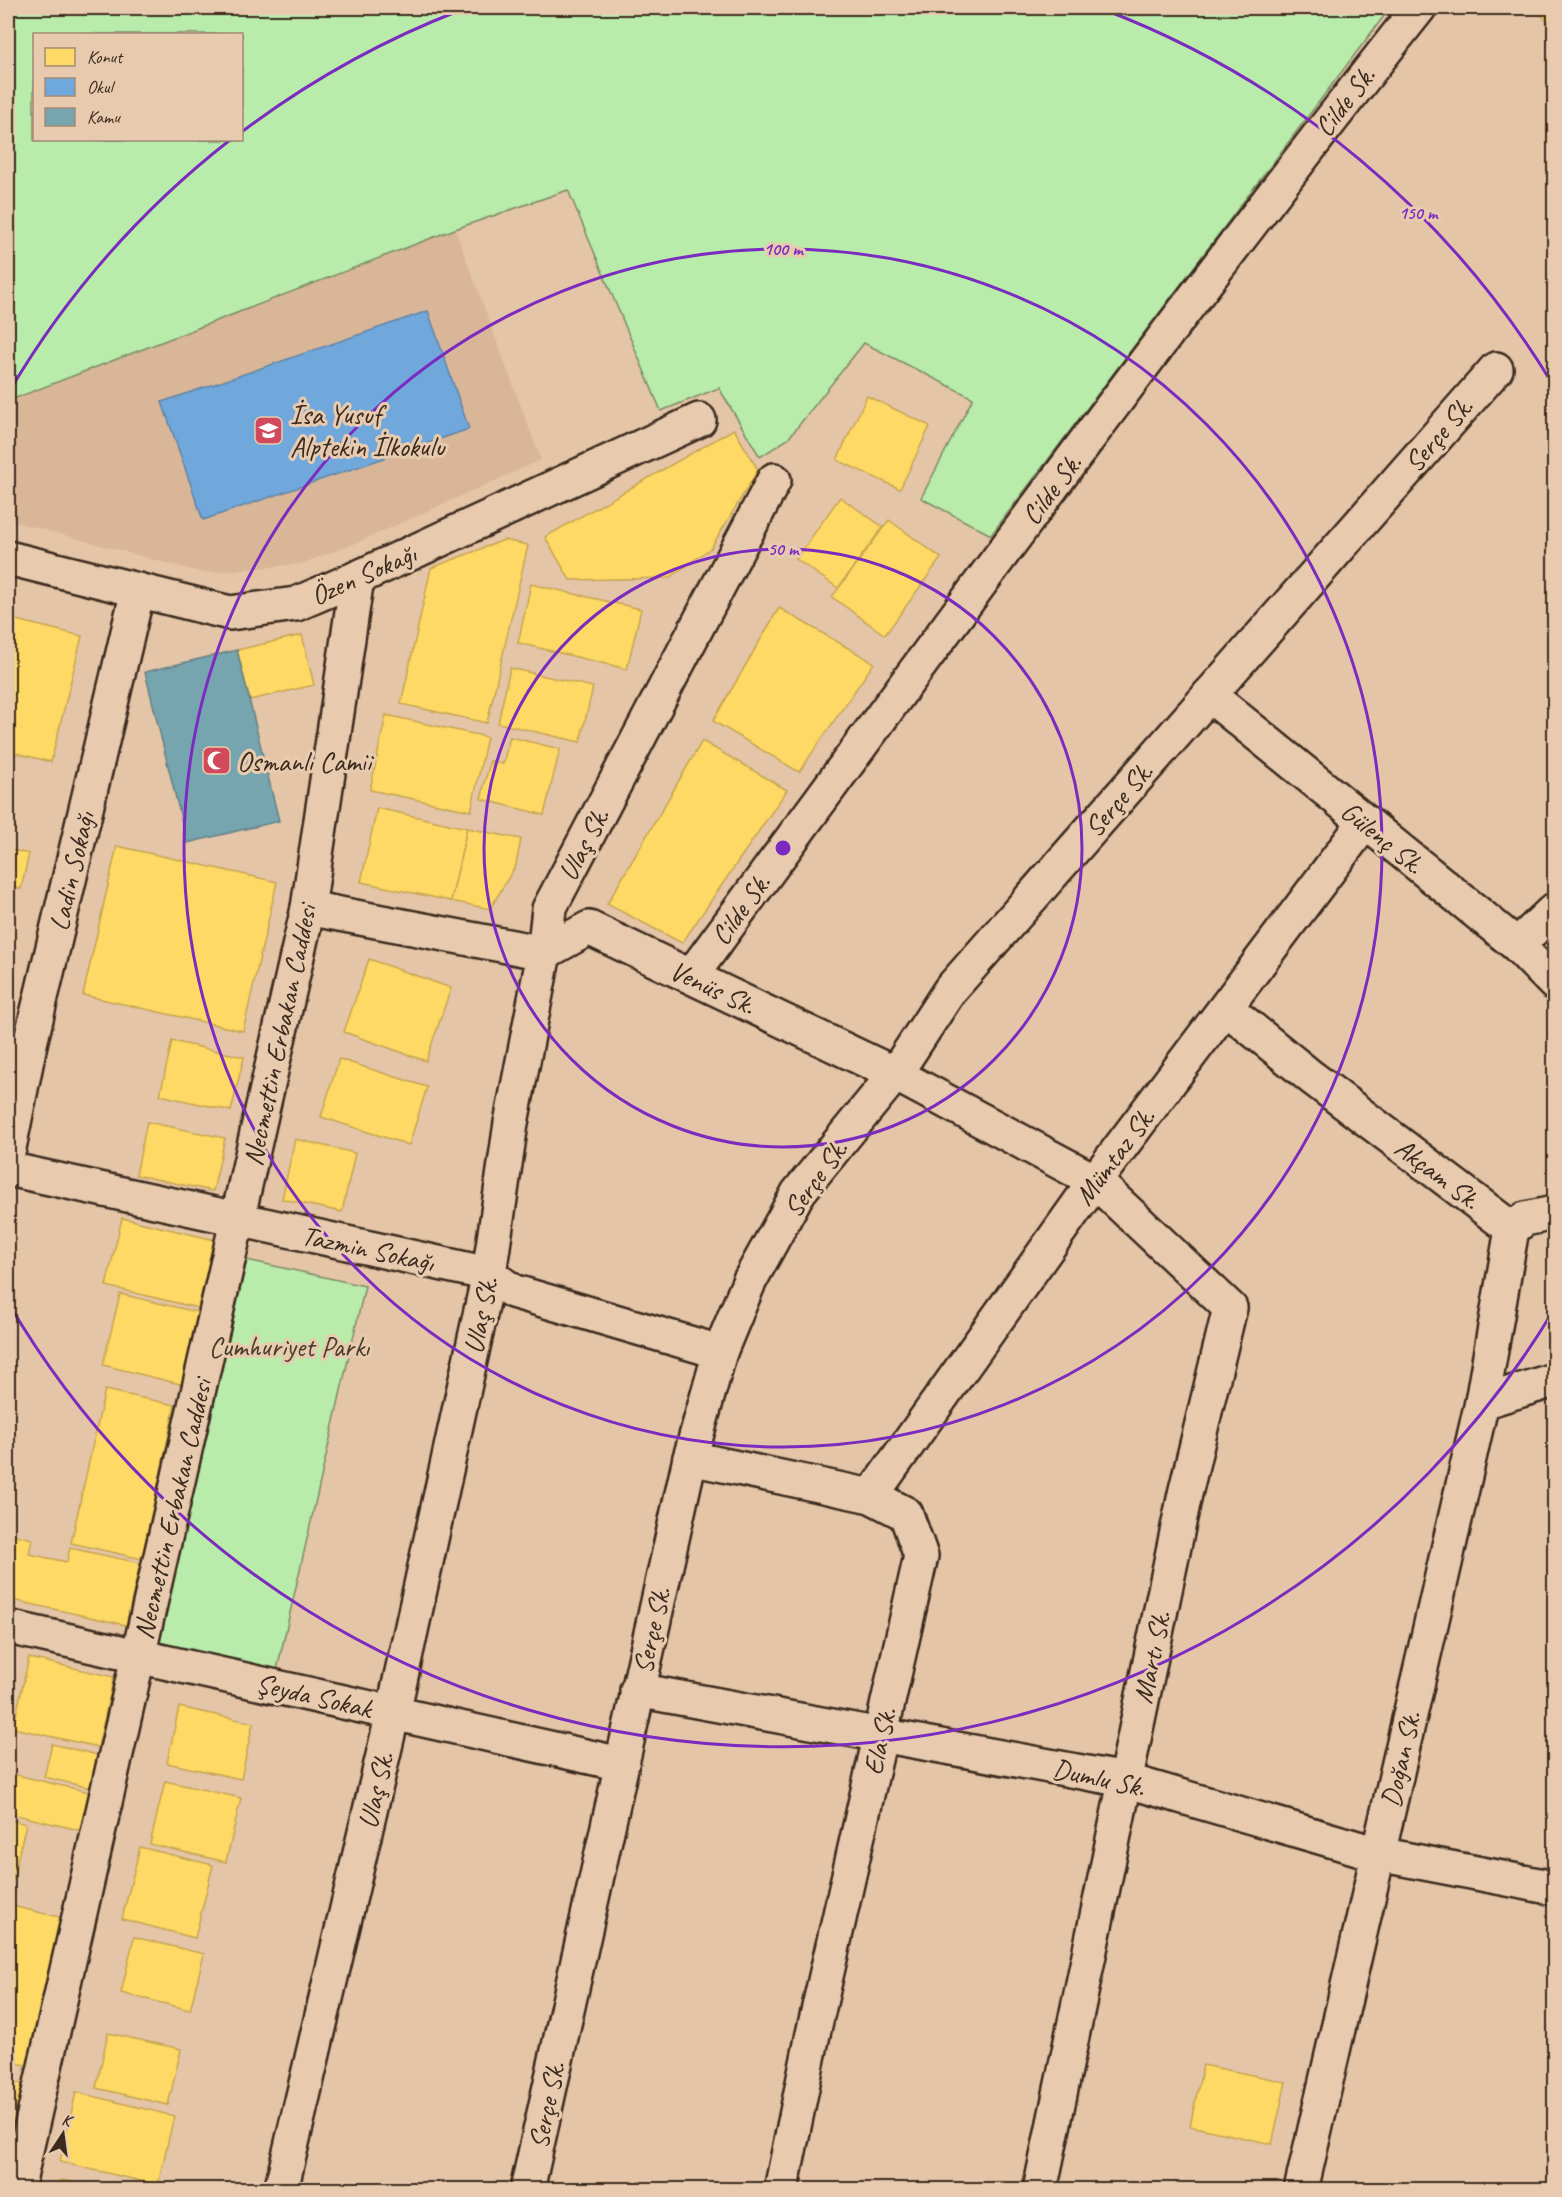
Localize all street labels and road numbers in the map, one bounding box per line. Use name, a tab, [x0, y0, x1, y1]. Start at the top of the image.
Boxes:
street label: Cilde Sk.	[1306, 59, 1383, 143]
street label: Serçe Sk.	[1396, 389, 1481, 479]
street label: Cilde Sk.	[1014, 447, 1090, 532]
street label: Özen Sokağı	[305, 535, 423, 613]
street label: Serçe Sk.	[1076, 754, 1161, 844]
street label: Gülenç Sk.	[1334, 793, 1432, 882]
street label: Ulaş Sk.	[550, 801, 617, 887]
street label: Ladin Sokağı	[41, 807, 103, 934]
street label: Cilde Sk.	[703, 867, 778, 952]
street label: Necmettin Erbakan Caddesi	[235, 898, 325, 1169]
street label: Venüs Sk.	[664, 952, 762, 1023]
street label: Mümtaz Sk.	[1066, 1100, 1163, 1212]
street label: Akçam Sk.	[1388, 1130, 1488, 1217]
street label: Serçe Sk.	[775, 1132, 856, 1224]
street label: Tazmin Sokağı	[299, 1217, 439, 1280]
street label: Ulaş Sk.	[455, 1273, 506, 1357]
street label: Necmettin Erbakan Caddesi	[126, 1372, 220, 1643]
street label: Serçe Sk.	[625, 1583, 679, 1677]
street label: Martı Sk.	[1125, 1607, 1178, 1706]
street label: Şeyda Sokak	[253, 1665, 378, 1726]
street label: Ela Sk.	[855, 1704, 904, 1778]
street label: Doğan Sk.	[1372, 1707, 1429, 1810]
street label: Ulaş Sk.	[350, 1748, 401, 1832]
street label: Dumlu Sk.	[1050, 1751, 1149, 1804]
street label: Serçe Sk.	[520, 2058, 573, 2152]

